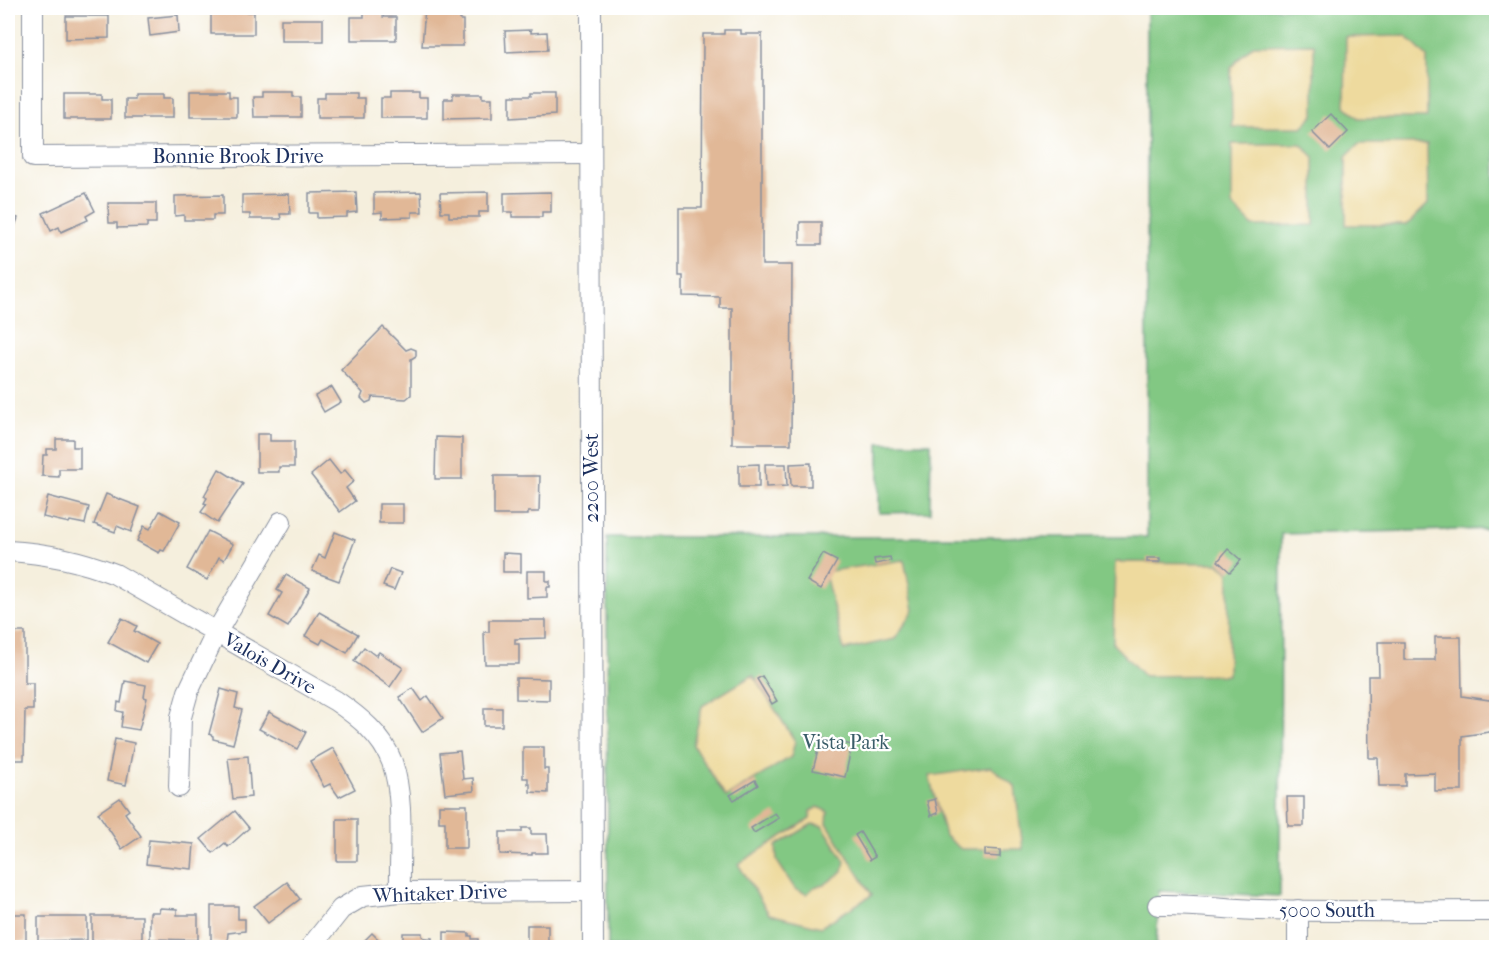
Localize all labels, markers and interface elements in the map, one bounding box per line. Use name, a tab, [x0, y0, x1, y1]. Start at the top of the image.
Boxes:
street label: Bonnie Brook Drive	[152, 145, 324, 168]
street label: 2200 West	[580, 433, 603, 523]
street label: Valois Drive	[219, 627, 320, 699]
park label: Vista Park	[802, 731, 890, 754]
street label: Whitaker Drive	[371, 880, 508, 907]
street label: 5000 South	[1279, 899, 1376, 922]

